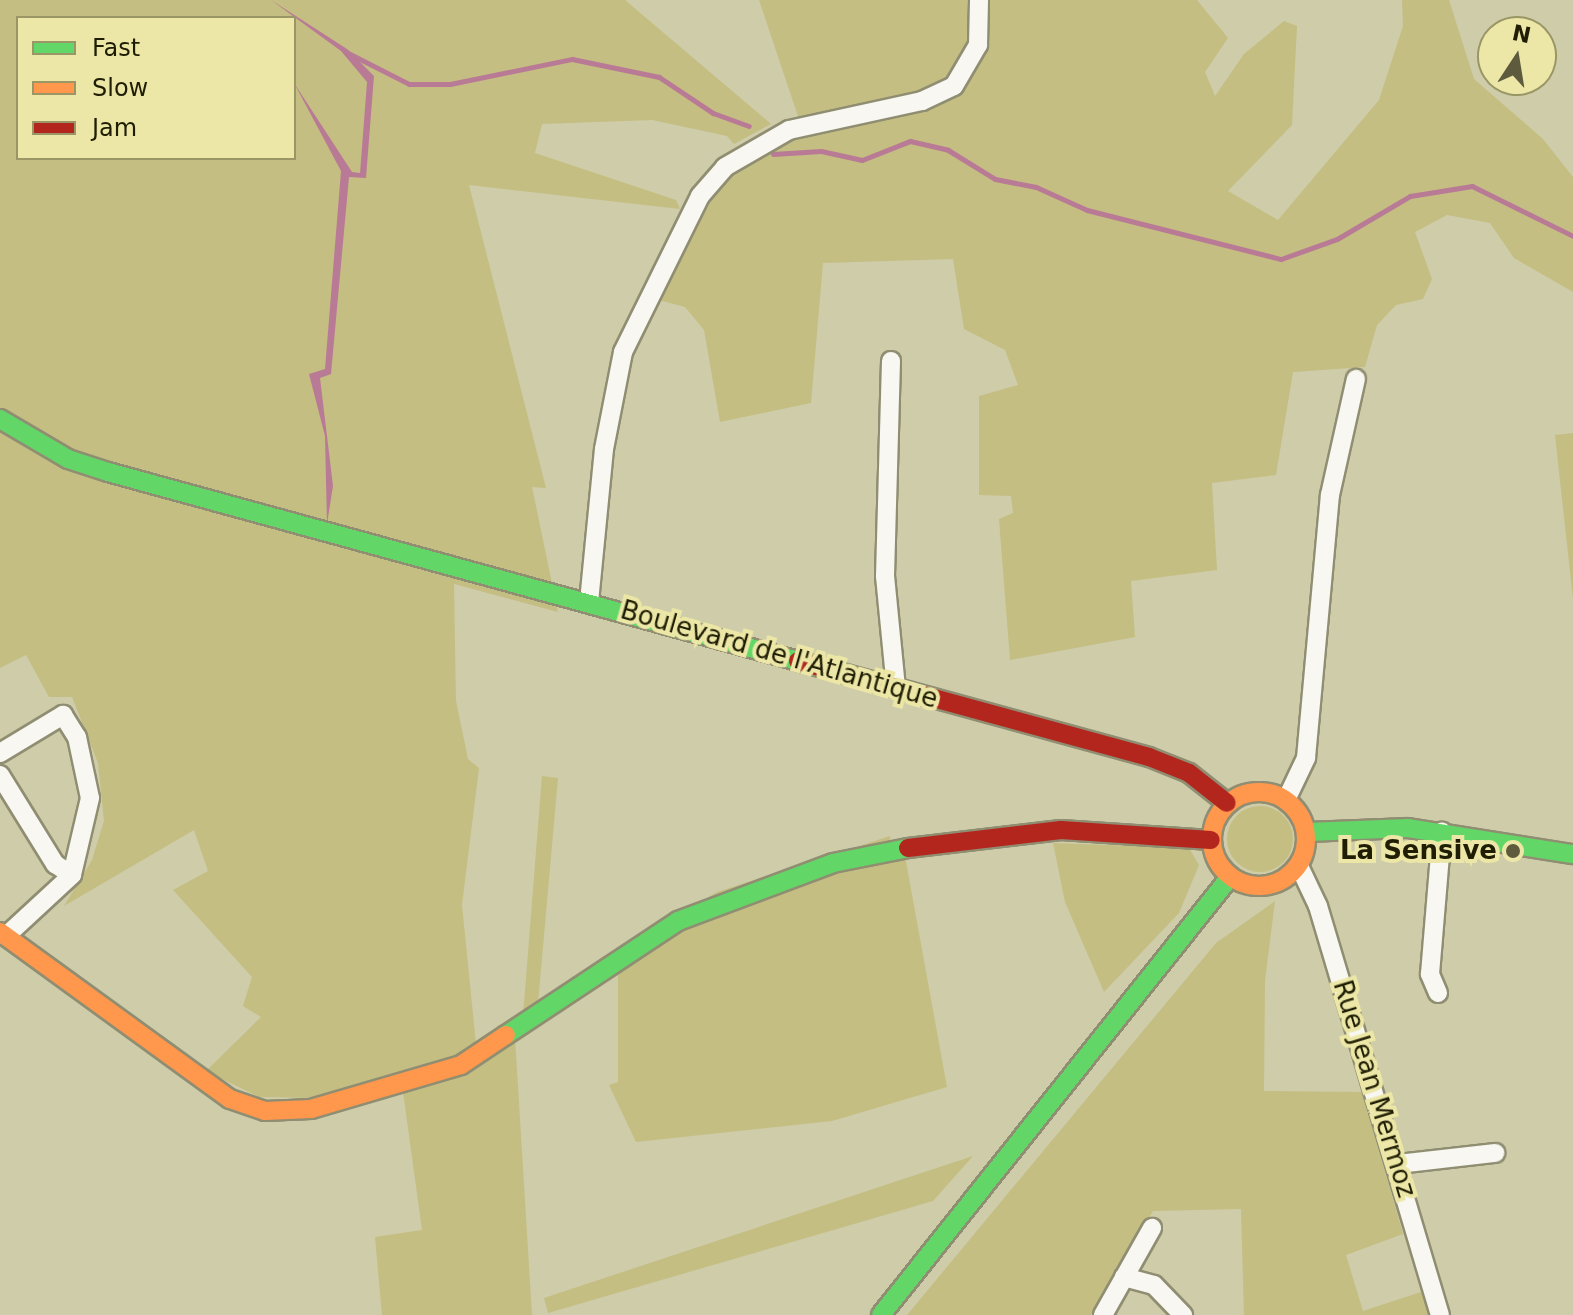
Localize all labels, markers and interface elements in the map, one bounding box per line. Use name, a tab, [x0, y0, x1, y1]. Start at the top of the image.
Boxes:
legend	[16, 16, 296, 160]
north arrow	[1477, 16, 1557, 96]
text: N	[1510, 20, 1533, 48]
text: Fast	[92, 34, 140, 62]
text: Slow	[92, 74, 148, 102]
text: Jam	[92, 114, 137, 142]
street label: Boulevard de l'Atlantique	[617, 595, 941, 715]
place label: La Sensive	[1340, 835, 1497, 867]
marker: La Sensive	[1504, 842, 1522, 860]
street label: Rue Jean Mermoz	[1326, 977, 1422, 1201]

